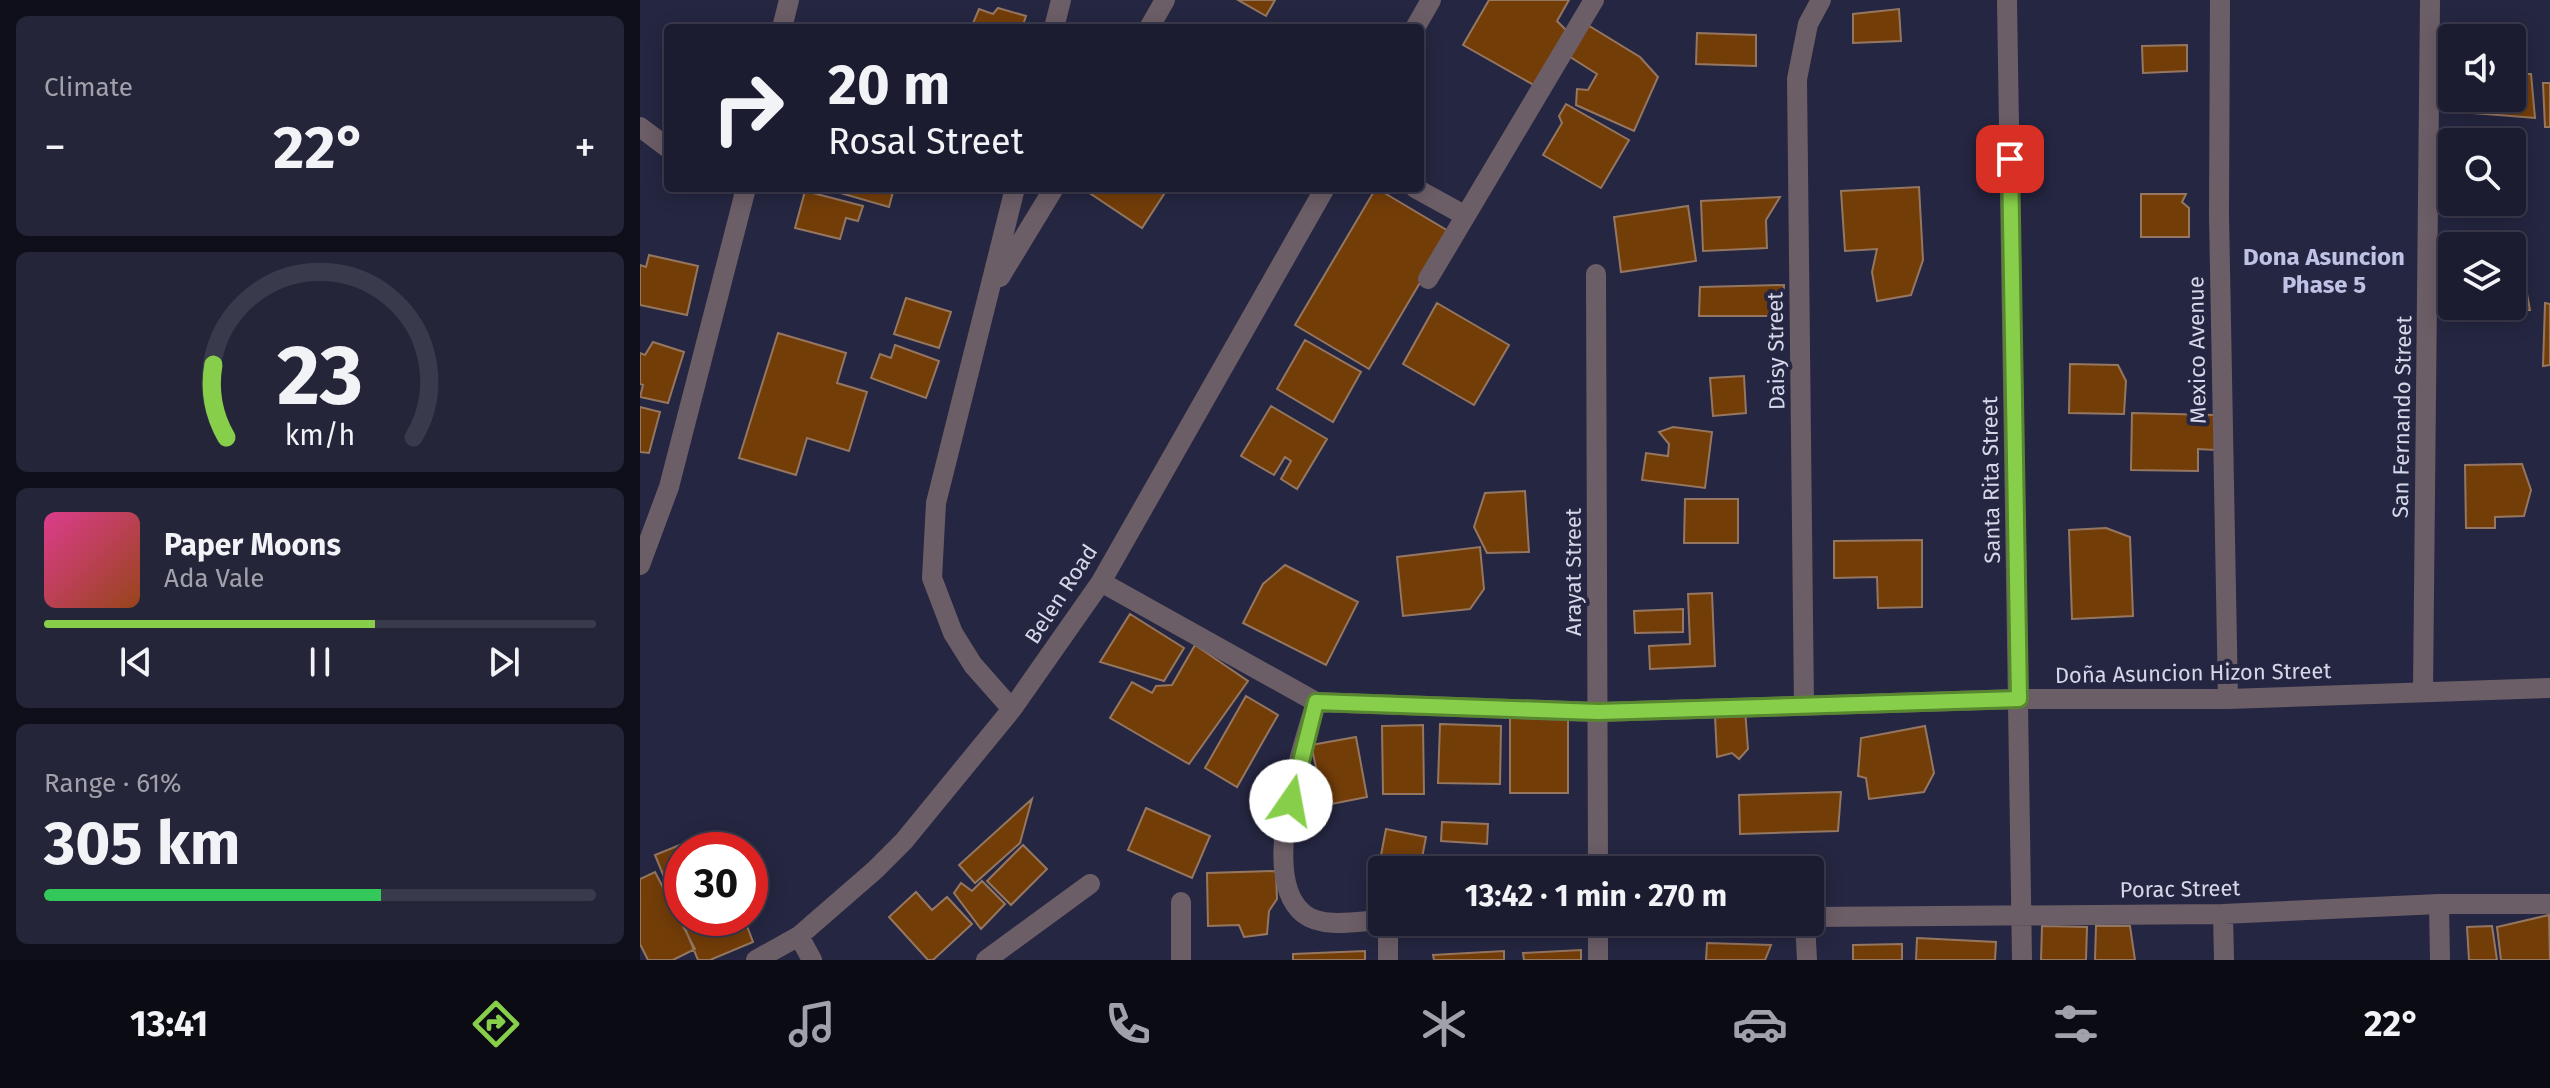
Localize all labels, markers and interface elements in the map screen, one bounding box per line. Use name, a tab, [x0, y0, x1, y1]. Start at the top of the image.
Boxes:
map controls	[2438, 24, 2526, 320]
button: sound	[2438, 24, 2526, 112]
text: 20 m	[828, 52, 950, 119]
icon: right	[696, 56, 800, 160]
text: Climate	[44, 72, 133, 103]
text: 22°	[273, 112, 367, 184]
text: Rosal Street	[828, 120, 1024, 164]
text: −	[44, 121, 66, 174]
text: +	[574, 121, 596, 174]
pin	[1976, 125, 2044, 193]
button: search	[2438, 128, 2526, 216]
icon: arrive	[1988, 137, 2032, 181]
button: layers	[2438, 232, 2526, 320]
district label: Dona Asuncion Phase 5	[2243, 243, 2405, 299]
street label: Mexico Avenue	[2182, 276, 2212, 424]
street label: Daisy Street	[1761, 292, 1791, 410]
street label: San Fernando Street	[2387, 315, 2417, 518]
text: 23	[277, 326, 363, 426]
street label: Santa Rita Street	[1976, 396, 2006, 564]
text: km/h	[285, 418, 355, 453]
street label: Arayat Street	[1560, 508, 1587, 636]
text: Paper Moons	[164, 527, 341, 563]
street label: Belen Road	[1019, 539, 1103, 649]
text: Ada Vale	[164, 563, 264, 594]
icon: previous	[114, 640, 158, 684]
icon: pause	[298, 640, 342, 684]
icon: next	[482, 640, 526, 684]
street label: Doña Asuncion Hizon Street	[2055, 657, 2331, 689]
position arrow	[1249, 759, 1333, 843]
text: Range · 61%	[44, 768, 181, 799]
text: 305 km	[44, 808, 241, 880]
speed limit sign: 30	[664, 832, 768, 936]
street label: Porac Street	[2119, 874, 2241, 904]
text: 13:42 · 1 min · 270 m	[1465, 878, 1727, 914]
icon: directions	[468, 996, 524, 1052]
icon: music	[784, 996, 840, 1052]
icon: phone	[1100, 996, 1156, 1052]
icon: climate	[1416, 996, 1472, 1052]
icon: car	[1732, 996, 1788, 1052]
icon: filters	[2048, 996, 2104, 1052]
text: 13:41	[130, 1002, 208, 1046]
text: 22°	[2364, 1002, 2420, 1046]

